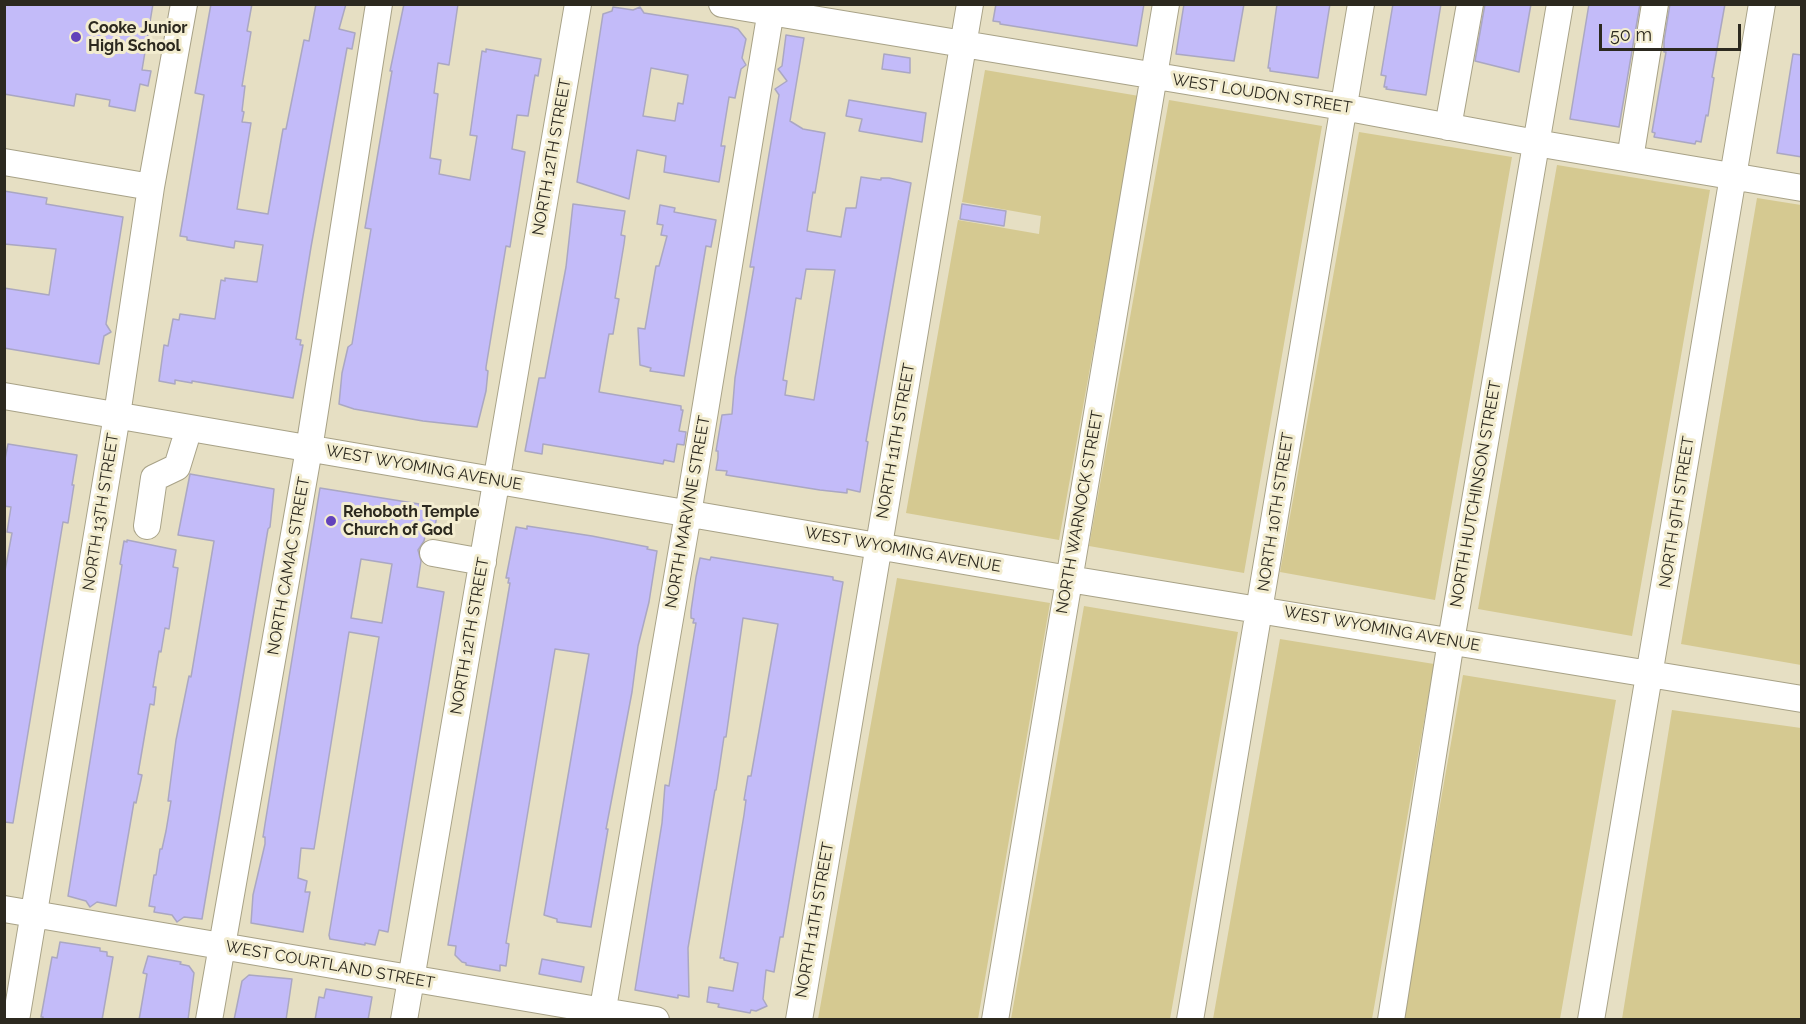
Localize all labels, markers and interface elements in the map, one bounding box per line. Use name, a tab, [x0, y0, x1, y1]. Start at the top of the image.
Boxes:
scale bar	[1602, 12, 1744, 50]
place label: Cooke Junior High School	[88, 18, 188, 56]
text: 50 m	[1610, 24, 1652, 45]
marker: Cooke Junior High School	[69, 30, 83, 44]
street label: WEST LOUDON STREET	[1171, 70, 1353, 118]
street label: NORTH 12TH STREET	[529, 77, 575, 237]
street label: NORTH 11TH STREET	[873, 362, 919, 520]
street label: NORTH HUTCHINSON STREET	[1447, 379, 1505, 609]
street label: NORTH WARNOCK STREET	[1053, 409, 1107, 615]
street label: NORTH MARVINE STREET	[662, 414, 714, 610]
street label: NORTH 10TH STREET	[1254, 431, 1298, 593]
street label: NORTH 13TH STREET	[79, 432, 123, 592]
street label: NORTH 9TH STREET	[1656, 435, 1698, 589]
street label: WEST WYOMING AVENUE	[324, 441, 524, 495]
street label: NORTH CAMAC STREET	[264, 475, 314, 657]
place label: Rehoboth Temple Church of God	[343, 502, 479, 540]
marker: Rehoboth Temple Church of God	[324, 514, 338, 528]
street label: WEST WYOMING AVENUE	[803, 523, 1003, 577]
street label: NORTH 12TH STREET	[447, 556, 493, 716]
street label: WEST WYOMING AVENUE	[1282, 602, 1482, 656]
street label: NORTH 11TH STREET	[792, 841, 838, 999]
street label: WEST COURTLAND STREET	[224, 937, 436, 993]

